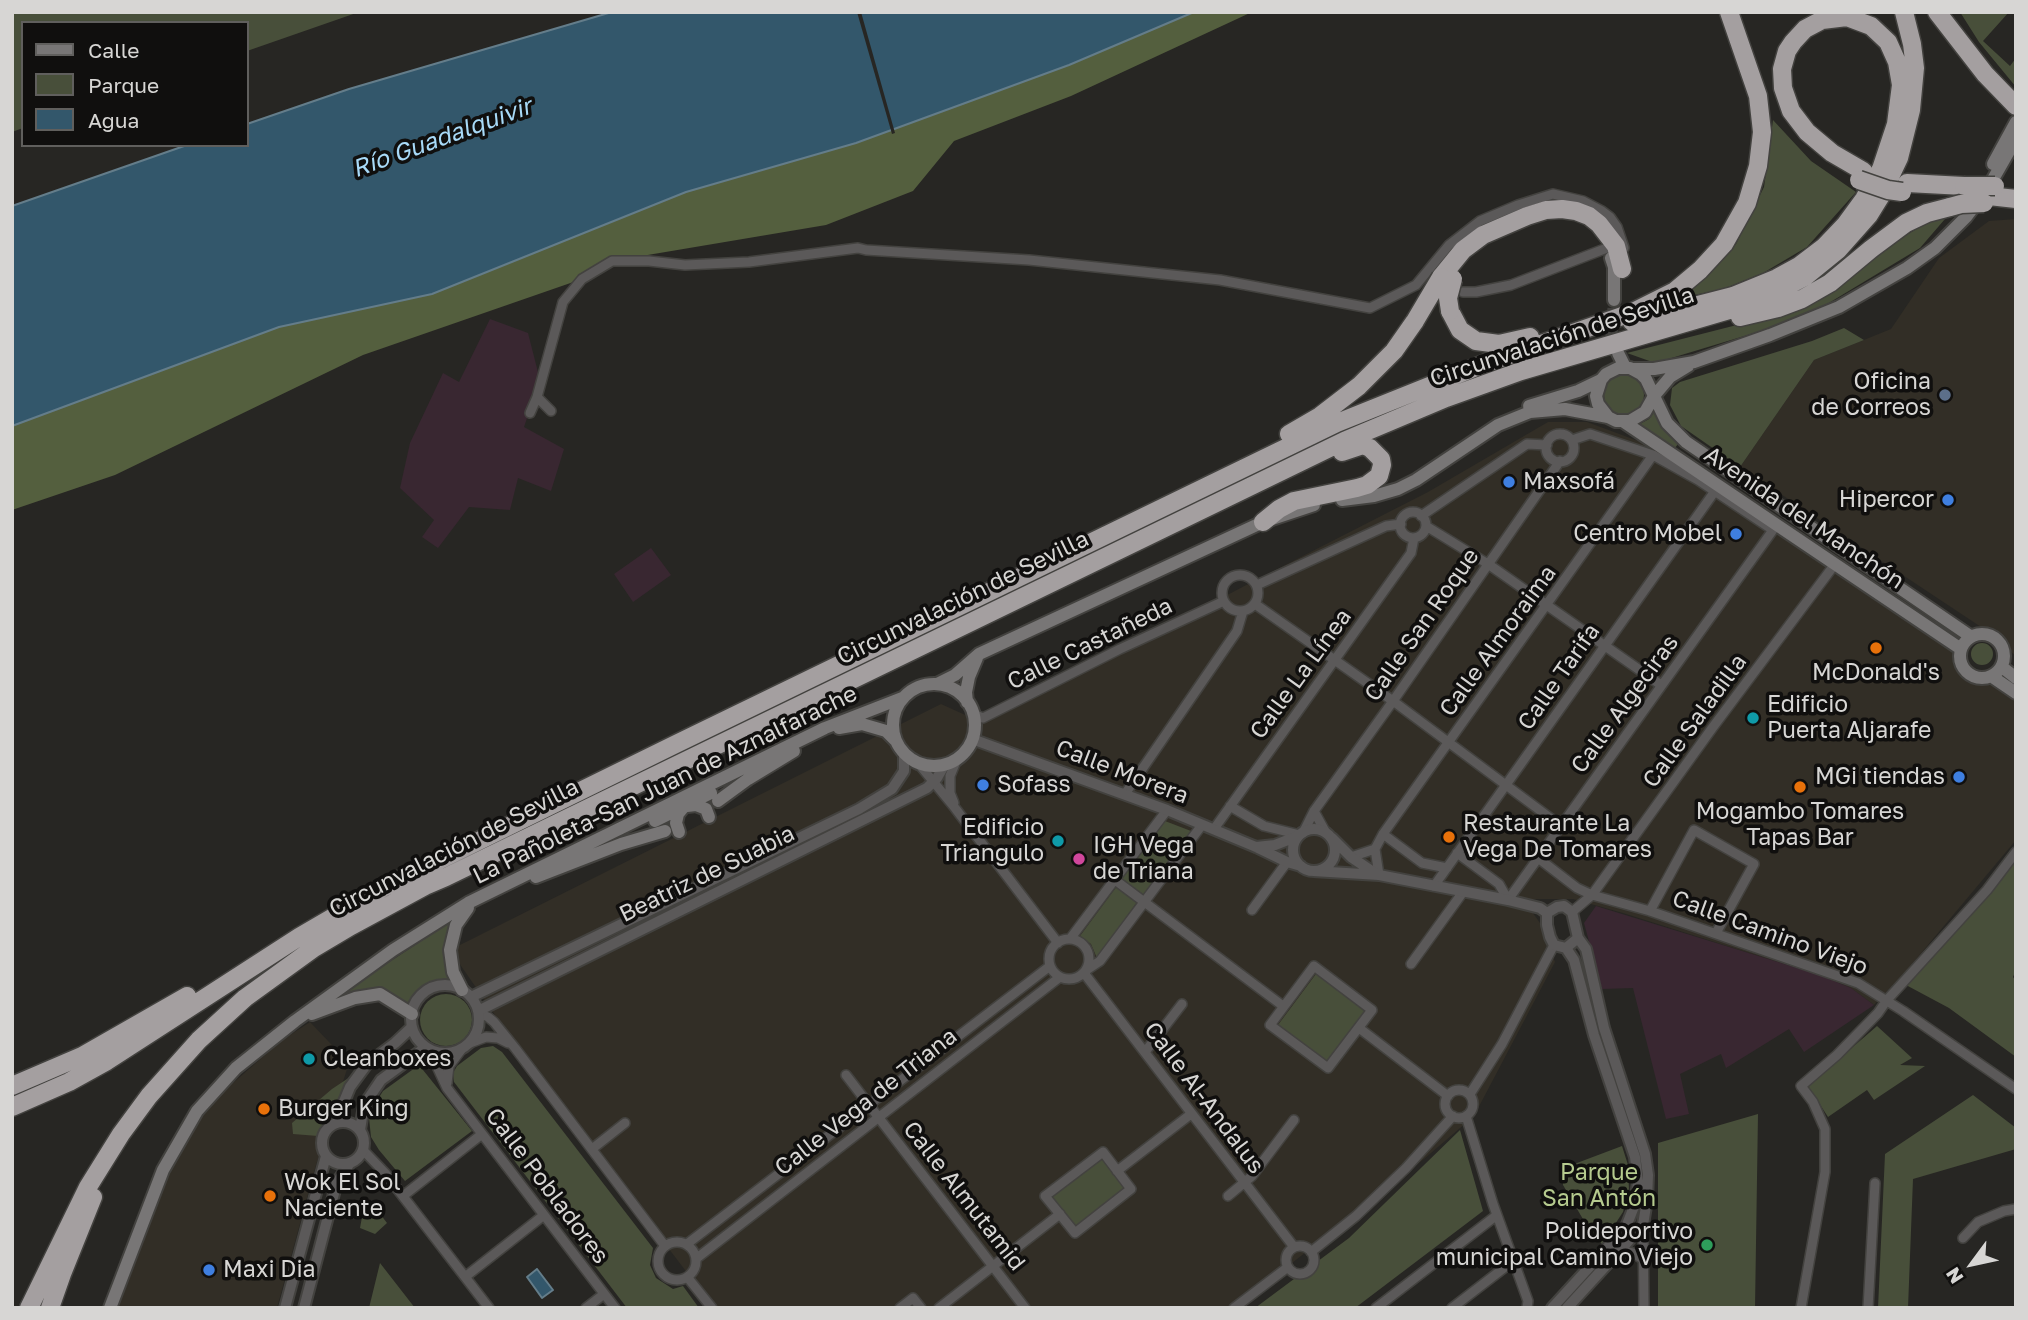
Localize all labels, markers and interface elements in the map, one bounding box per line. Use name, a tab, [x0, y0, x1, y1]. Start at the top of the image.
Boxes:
legend	[21, 21, 248, 147]
text: Calle	[88, 37, 140, 63]
text: Parque	[88, 72, 159, 98]
water label: Río Guadalquivir	[348, 92, 536, 184]
text: Agua	[88, 107, 139, 133]
street label: Circunvalación de Sevilla	[1426, 281, 1698, 393]
place label: Oficina de Correos	[1811, 368, 1931, 422]
marker: Oficina de Correos	[1937, 387, 1953, 403]
street label: Avenida del Manchón	[1699, 441, 1909, 595]
place label: Maxsofá	[1523, 468, 1615, 496]
marker: Maxsofá	[1501, 474, 1517, 490]
place label: Hipercor	[1839, 486, 1934, 514]
marker: Hipercor	[1940, 492, 1956, 508]
place label: Centro Mobel	[1573, 520, 1722, 548]
street label: Circunvalación de Sevilla	[833, 525, 1093, 671]
marker: Centro Mobel	[1728, 526, 1744, 542]
street label: Calle San Roque	[1359, 543, 1485, 707]
street label: Calle Almoraima	[1434, 560, 1562, 722]
street label: Calle Castañeda	[1003, 592, 1177, 696]
street label: Calle La Línea	[1245, 604, 1357, 744]
street label: Calle Tarifa	[1512, 619, 1606, 735]
street label: Calle Algeciras	[1566, 629, 1684, 779]
marker: McDonald's	[1868, 640, 1884, 656]
street label: Calle Saladilla	[1637, 649, 1753, 793]
place label: McDonald's	[1812, 659, 1940, 687]
street label: La Pañoleta-San Juan de Aznalfarache	[469, 680, 861, 890]
place label: Edificio Puerta Aljarafe	[1767, 691, 1931, 745]
marker: Edificio Puerta Aljarafe	[1745, 710, 1761, 726]
street label: Calle Morera	[1052, 734, 1192, 810]
place label: MGi tiendas	[1815, 763, 1945, 791]
marker: MGi tiendas	[1951, 769, 1967, 785]
place label: Sofass	[997, 771, 1071, 799]
street label: Circunvalación de Sevilla	[325, 773, 583, 923]
marker: Sofass	[975, 777, 991, 793]
marker: Mogambo Tomares Tapas Bar	[1792, 779, 1808, 795]
place label: Mogambo Tomares Tapas Bar	[1696, 798, 1904, 852]
place label: Restaurante La Vega De Tomares	[1463, 810, 1652, 864]
place label: Edificio Triangulo	[941, 814, 1044, 868]
street label: Beatriz de Suabia	[615, 820, 799, 928]
marker: Restaurante La Vega De Tomares	[1441, 829, 1457, 845]
place label: IGH Vega de Triana	[1093, 832, 1194, 886]
marker: Edificio Triangulo	[1050, 833, 1066, 849]
marker: IGH Vega de Triana	[1071, 851, 1087, 867]
street label: Calle Camino Viejo	[1669, 885, 1871, 981]
street label: Calle Al-Andalus	[1138, 1017, 1270, 1179]
street label: Calle Vega de Triana	[770, 1022, 962, 1182]
place label: Cleanboxes	[323, 1045, 451, 1073]
marker: Cleanboxes	[301, 1051, 317, 1067]
place label: Burger King	[278, 1095, 409, 1123]
marker: Burger King	[256, 1101, 272, 1117]
street label: Calle Pobladores	[480, 1103, 614, 1269]
street label: Calle Almutamid	[897, 1116, 1031, 1276]
park label: Parque San Antón	[1542, 1159, 1656, 1213]
place label: Wok El Sol Naciente	[284, 1169, 401, 1223]
marker: Wok El Sol Naciente	[262, 1188, 278, 1204]
place label: Polideportivo municipal Camino Viejo	[1436, 1218, 1693, 1272]
north arrow	[1937, 1229, 2007, 1299]
marker: Polideportivo municipal Camino Viejo	[1699, 1237, 1715, 1253]
place label: Maxi Dia	[223, 1256, 316, 1284]
marker: Maxi Dia	[201, 1262, 217, 1278]
text: N	[1940, 1263, 1968, 1288]

